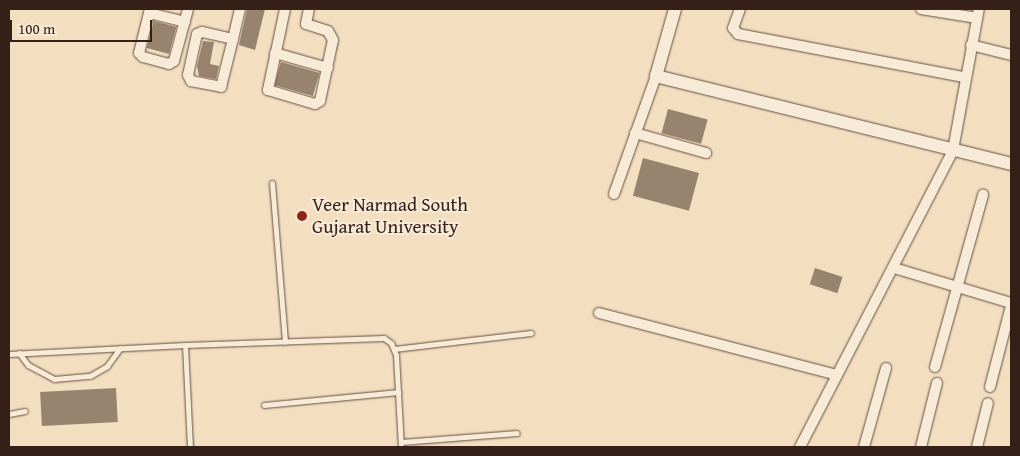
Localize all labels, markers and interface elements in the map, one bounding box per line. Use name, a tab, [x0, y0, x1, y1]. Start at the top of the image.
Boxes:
scale bar	[12, 10, 155, 42]
text: 100 m	[18, 18, 55, 39]
place label: Veer Narmad South Gujarat University	[312, 194, 468, 238]
marker: Veer Narmad South Gujarat University	[296, 210, 308, 222]

